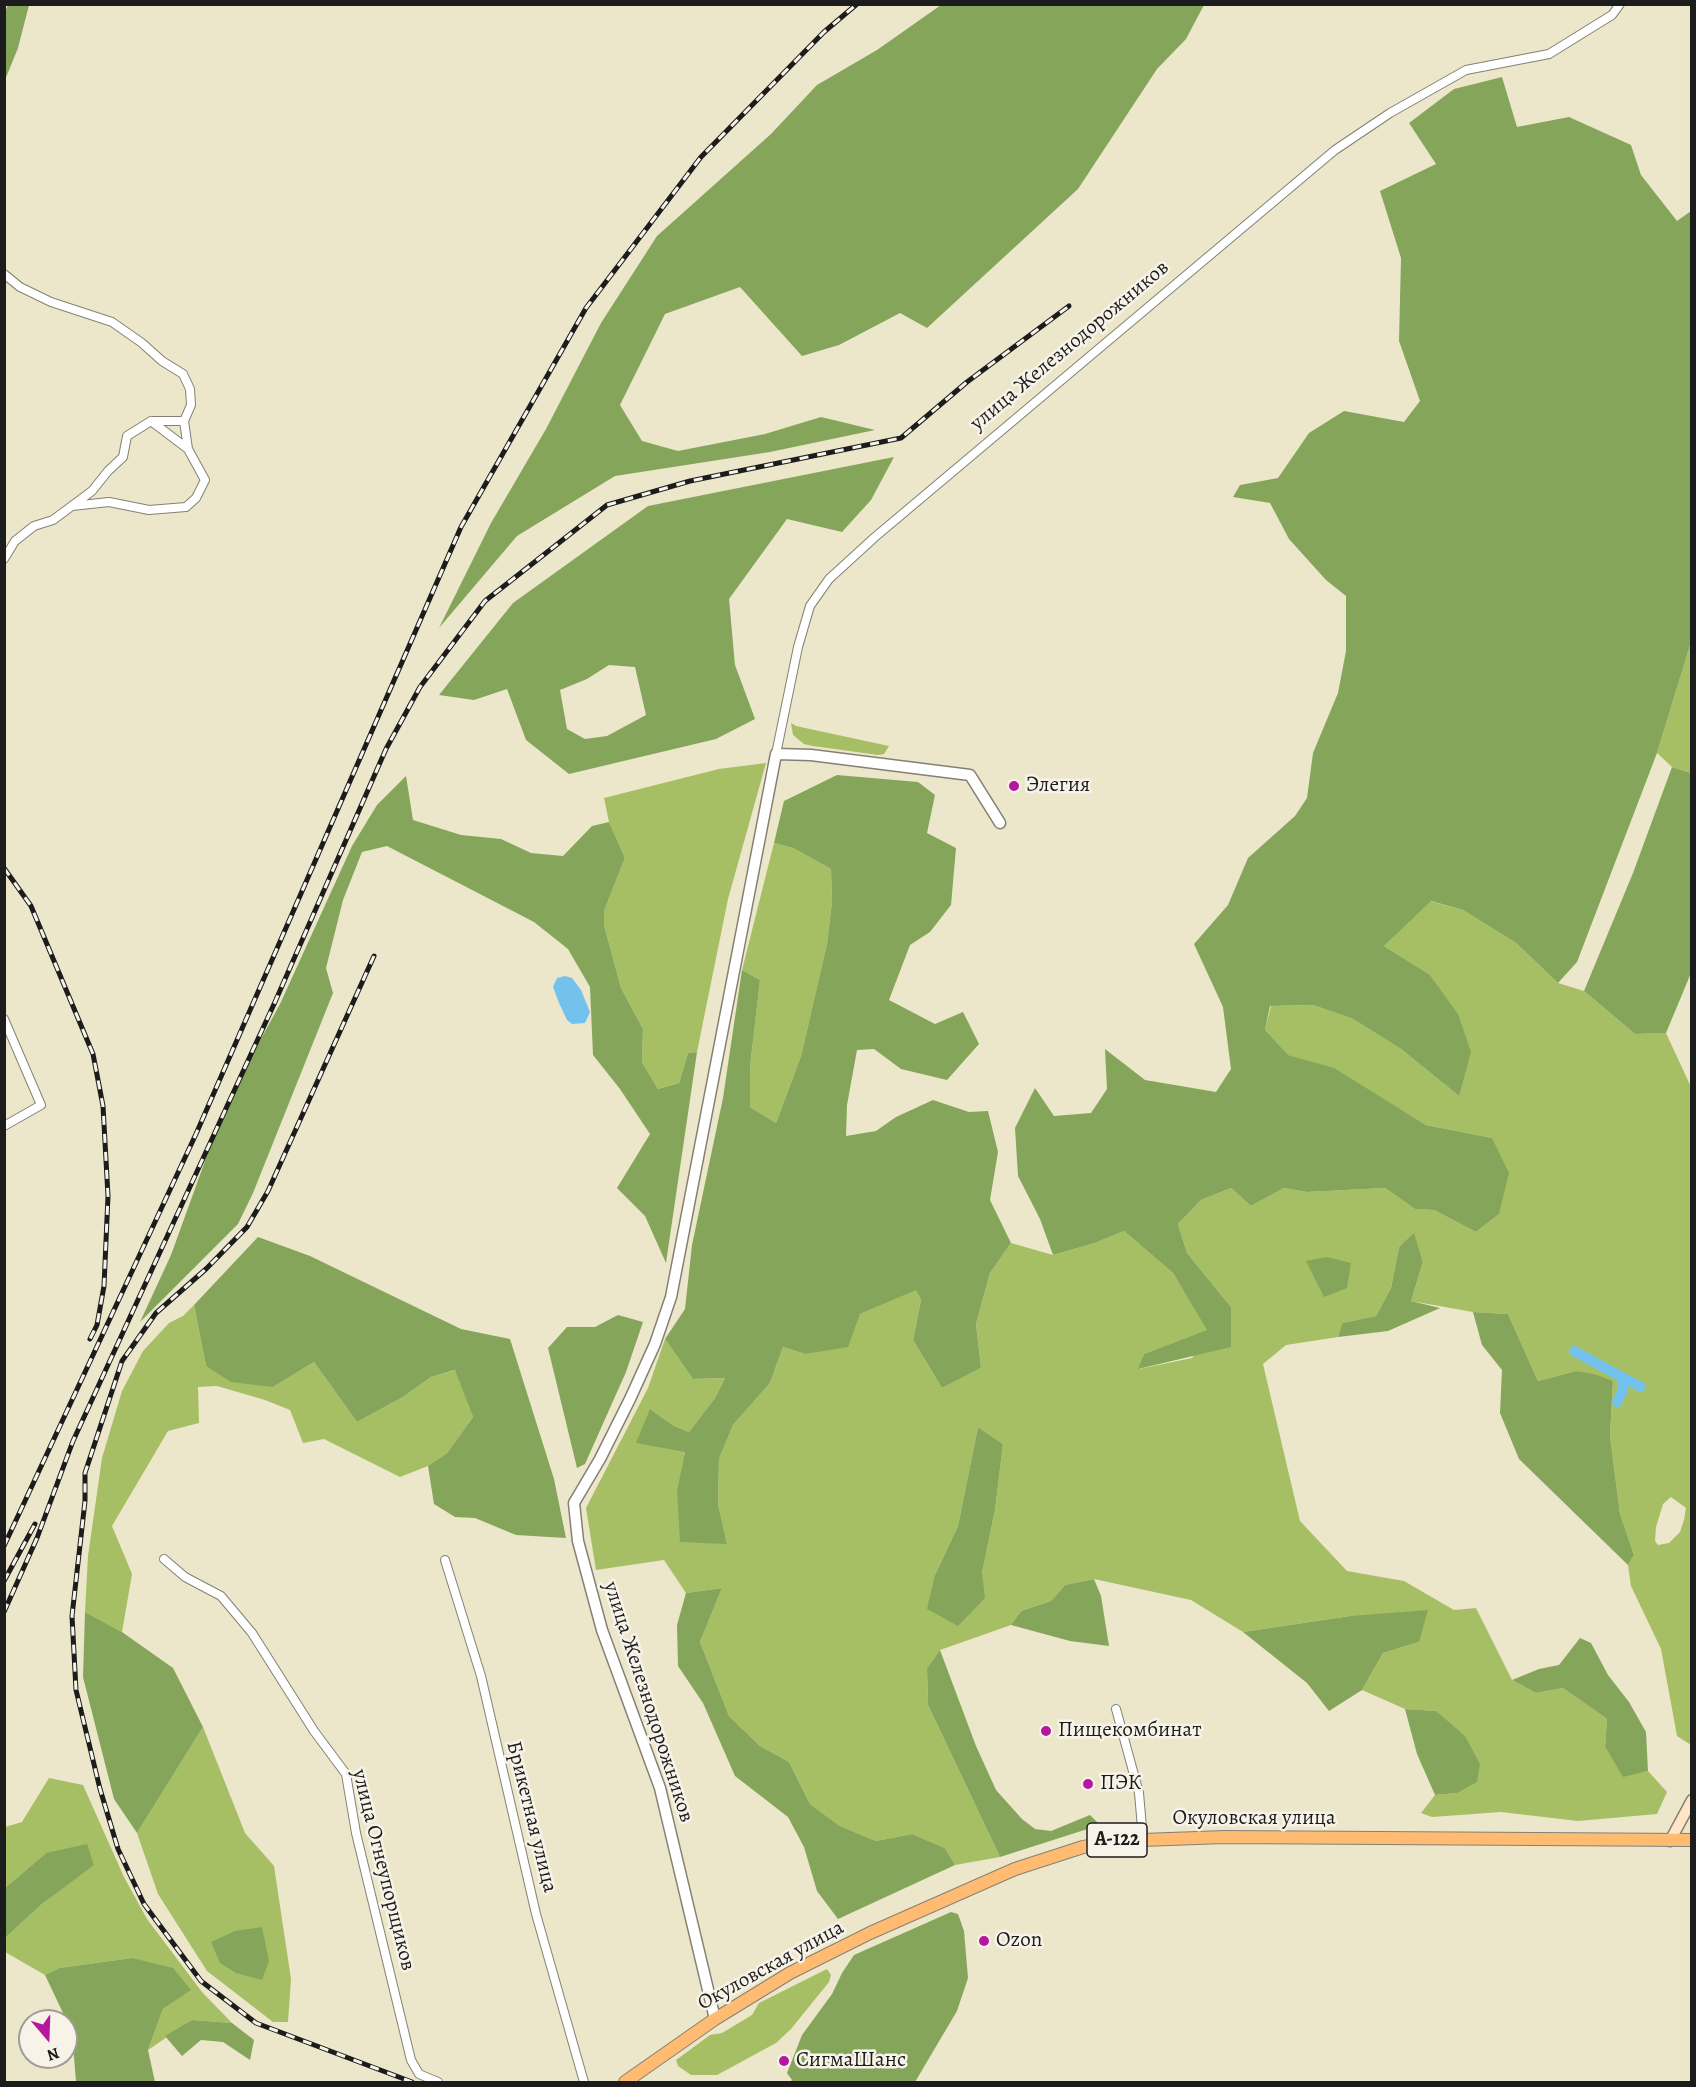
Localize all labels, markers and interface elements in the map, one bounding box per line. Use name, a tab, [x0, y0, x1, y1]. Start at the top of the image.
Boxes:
street label: улица Железнодорожников	[966, 256, 1174, 436]
place label: Элегия	[1026, 773, 1090, 799]
marker: Элегия	[1007, 779, 1021, 793]
street label: улица Железнодорожников	[597, 1579, 699, 1825]
place label: Пищекомбинат	[1058, 1718, 1202, 1744]
marker: Пищекомбинат	[1039, 1724, 1053, 1738]
street label: Брикетная улица	[500, 1739, 562, 1895]
street label: улица Огнеупорщиков	[346, 1767, 420, 1973]
place label: ПЭК	[1100, 1771, 1141, 1797]
marker: ПЭК	[1081, 1777, 1095, 1791]
street label: Окуловская улица	[1172, 1806, 1336, 1832]
road number: А-122	[1087, 1823, 1147, 1857]
street label: Окуловская улица	[694, 1915, 848, 2017]
place label: Ozon	[996, 1928, 1042, 1954]
marker: Ozon	[977, 1934, 991, 1948]
north arrow	[18, 2009, 78, 2069]
text: N	[44, 2042, 62, 2066]
place label: СигмаШанс	[796, 2048, 906, 2074]
marker: СигмаШанс	[777, 2054, 791, 2068]

